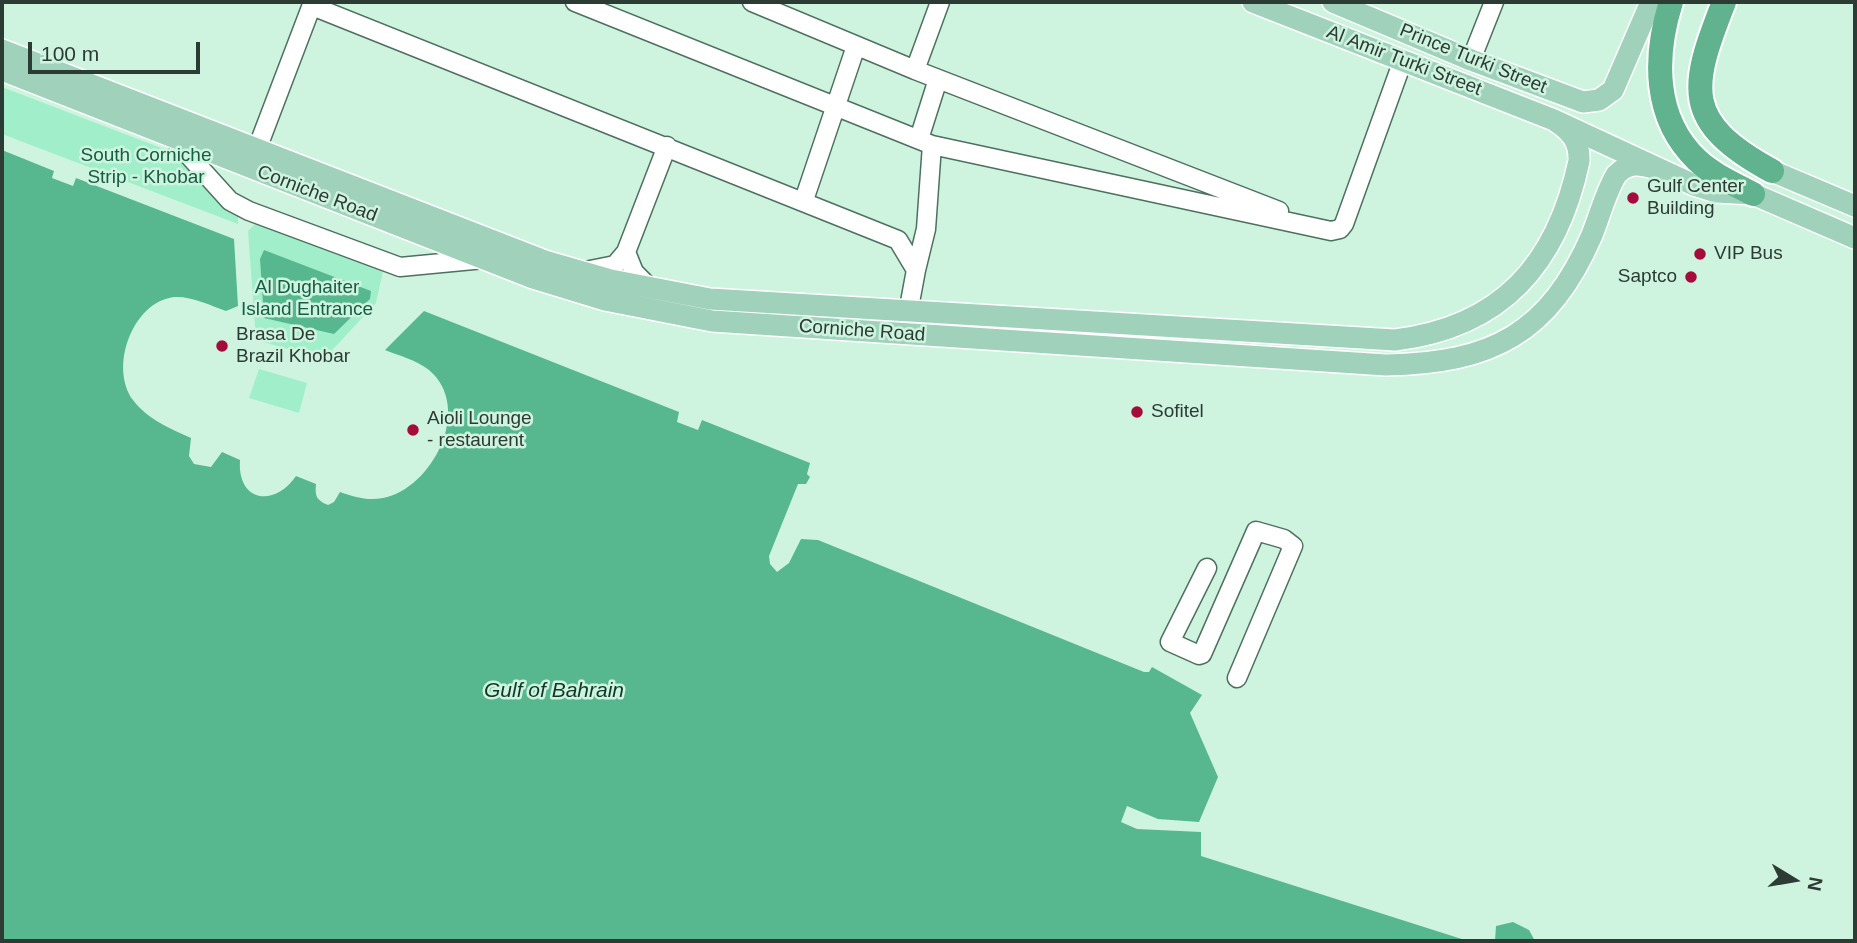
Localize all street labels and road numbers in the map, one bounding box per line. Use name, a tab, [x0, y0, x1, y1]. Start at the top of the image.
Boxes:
street label: Prince Turki Street	[1396, 19, 1550, 99]
street label: Al Amir Turki Street	[1323, 21, 1485, 101]
street label: Corniche Road	[254, 161, 380, 227]
street label: Corniche Road	[798, 315, 926, 347]

